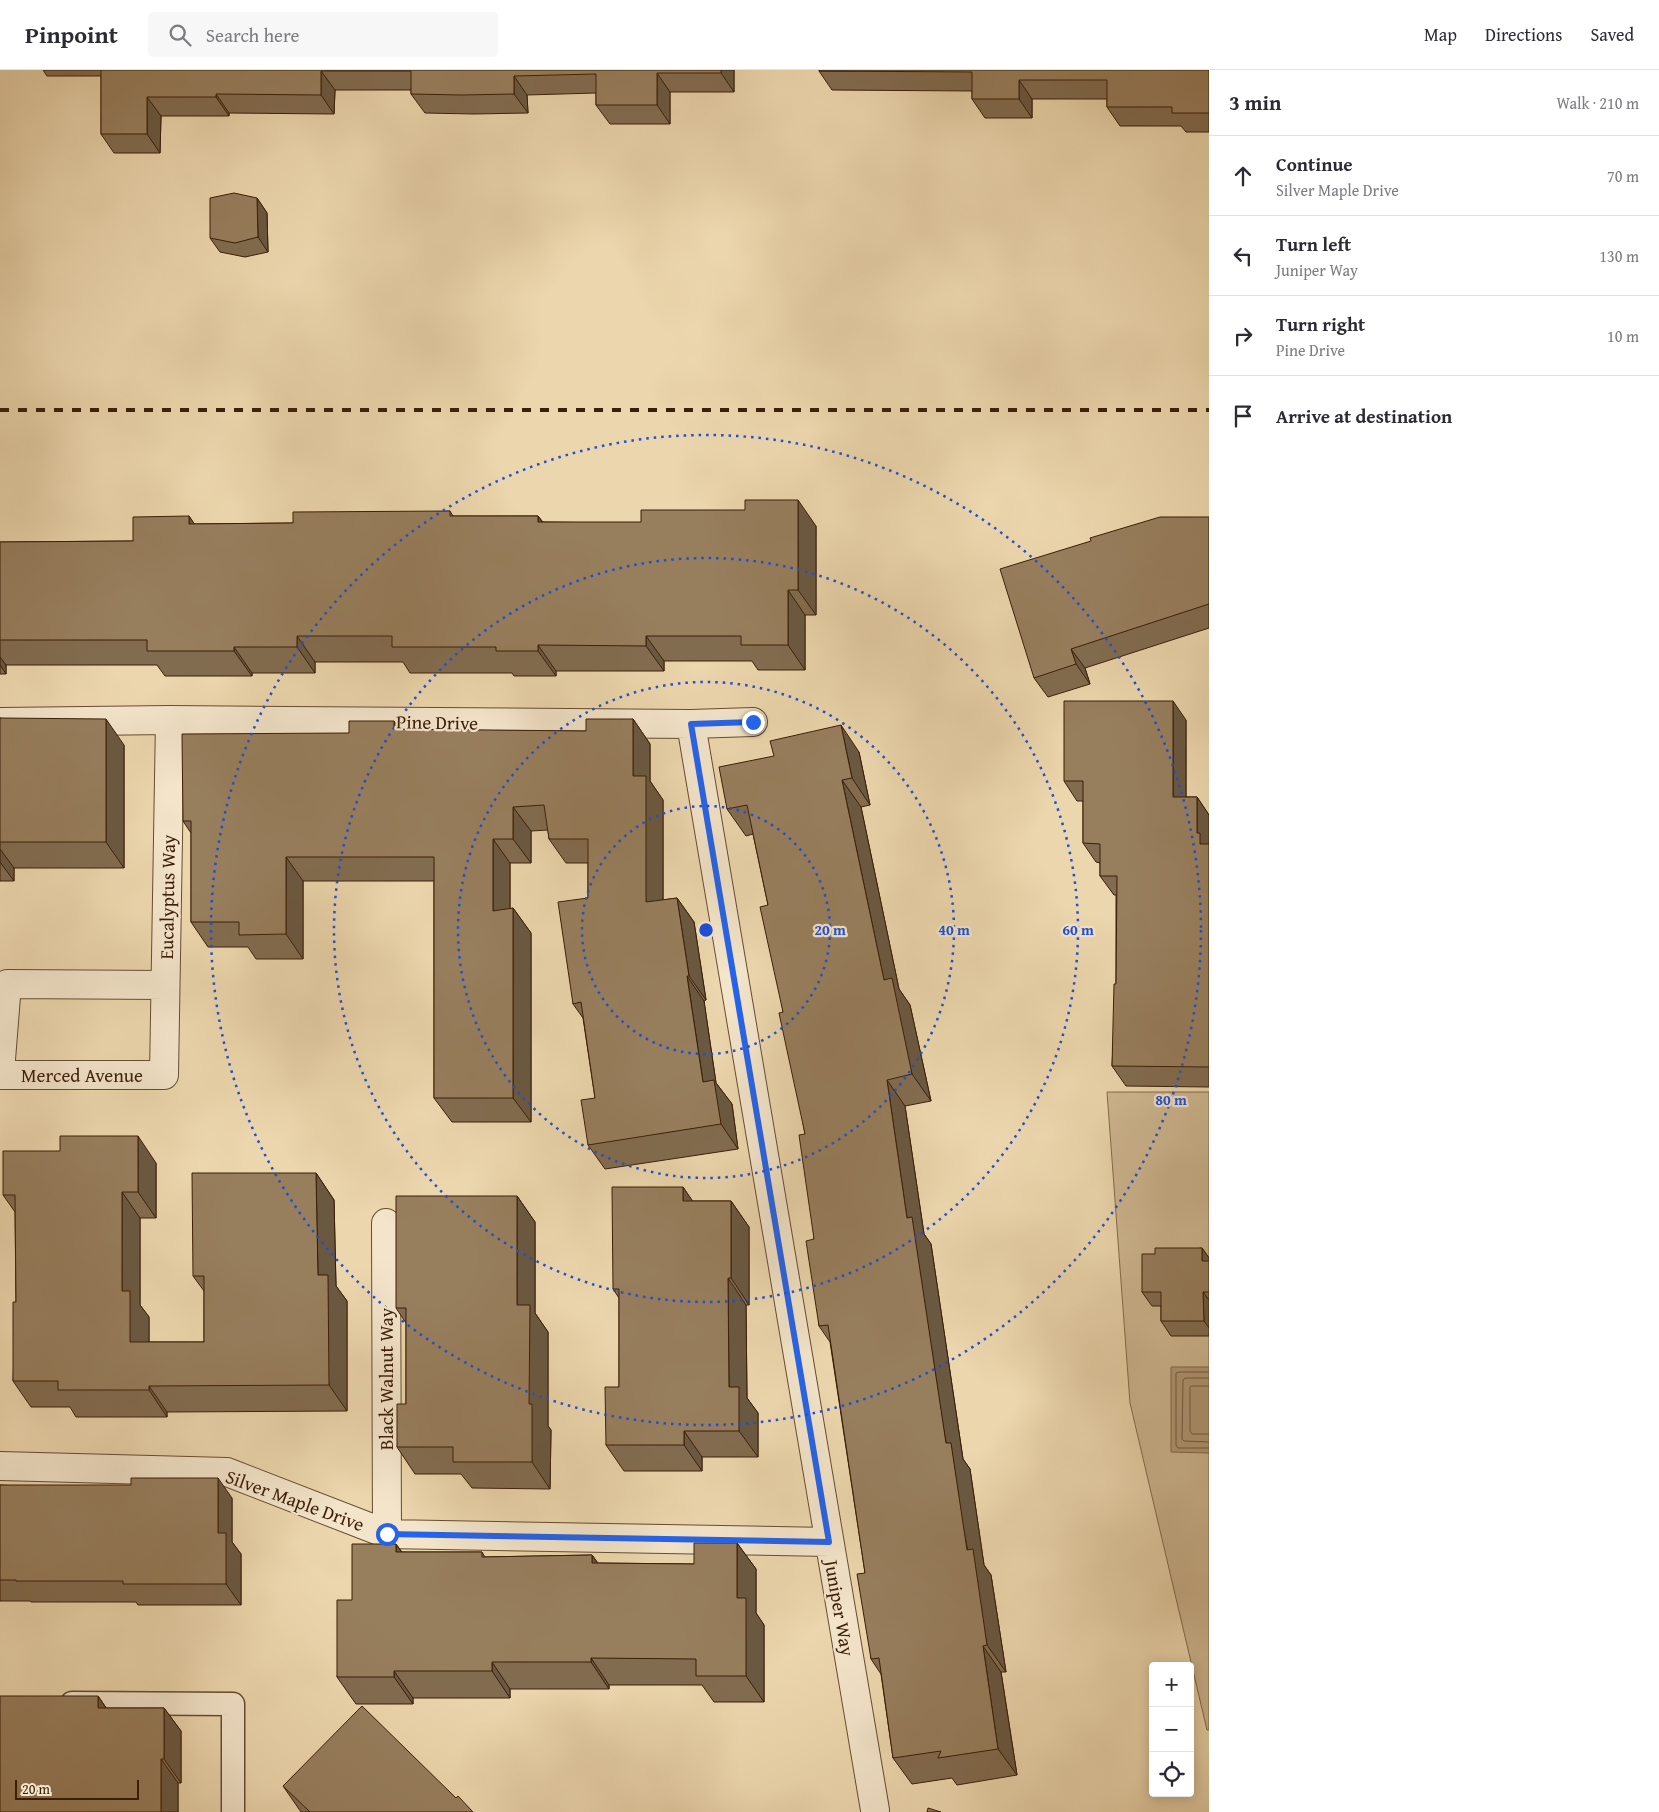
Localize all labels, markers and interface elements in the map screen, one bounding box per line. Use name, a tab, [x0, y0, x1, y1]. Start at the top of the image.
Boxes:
search box	[148, 12, 498, 57]
text: Pinpoint	[25, 17, 118, 52]
icon: search	[166, 21, 194, 49]
text: Search here	[206, 21, 299, 49]
text: Map	[1424, 21, 1457, 48]
text: Directions	[1485, 21, 1562, 48]
text: Saved	[1590, 21, 1634, 48]
text: 3 min	[1229, 87, 1281, 118]
text: Walk · 210 m	[1556, 91, 1639, 115]
text: Continue	[1276, 150, 1353, 178]
icon: ahead	[1229, 162, 1257, 190]
text: 70 m	[1607, 164, 1639, 188]
text: Silver Maple Drive	[1276, 178, 1399, 202]
text: Turn left	[1276, 230, 1351, 258]
icon: left	[1229, 242, 1257, 270]
text: 130 m	[1599, 244, 1639, 268]
text: Juniper Way	[1276, 258, 1358, 282]
text: Turn right	[1276, 310, 1365, 338]
icon: right	[1229, 322, 1257, 350]
text: 10 m	[1607, 324, 1639, 348]
text: Pine Drive	[1276, 338, 1345, 362]
icon: arrive	[1229, 402, 1257, 430]
text: Arrive at destination	[1276, 402, 1452, 430]
street label: Pine Drive	[396, 707, 478, 737]
route end	[742, 711, 765, 734]
street label: Eucalyptus Way	[152, 834, 182, 960]
text: 20 m	[814, 919, 846, 940]
text: 40 m	[938, 919, 970, 940]
text: 60 m	[1062, 919, 1094, 940]
centre of rings	[697, 921, 715, 939]
street label: Merced Avenue	[21, 1061, 143, 1089]
text: 80 m	[1155, 1089, 1187, 1110]
street label: Black Walnut Way	[372, 1307, 400, 1450]
street label: Silver Maple Drive	[222, 1462, 368, 1538]
route start	[376, 1523, 399, 1546]
street label: Juniper Way	[817, 1556, 862, 1659]
map controls	[1149, 1662, 1194, 1797]
button: +	[1149, 1662, 1194, 1707]
button: −	[1149, 1707, 1194, 1752]
button: locate	[1149, 1752, 1194, 1797]
scale bar	[15, 1777, 139, 1800]
text: 20 m	[22, 1779, 50, 1799]

